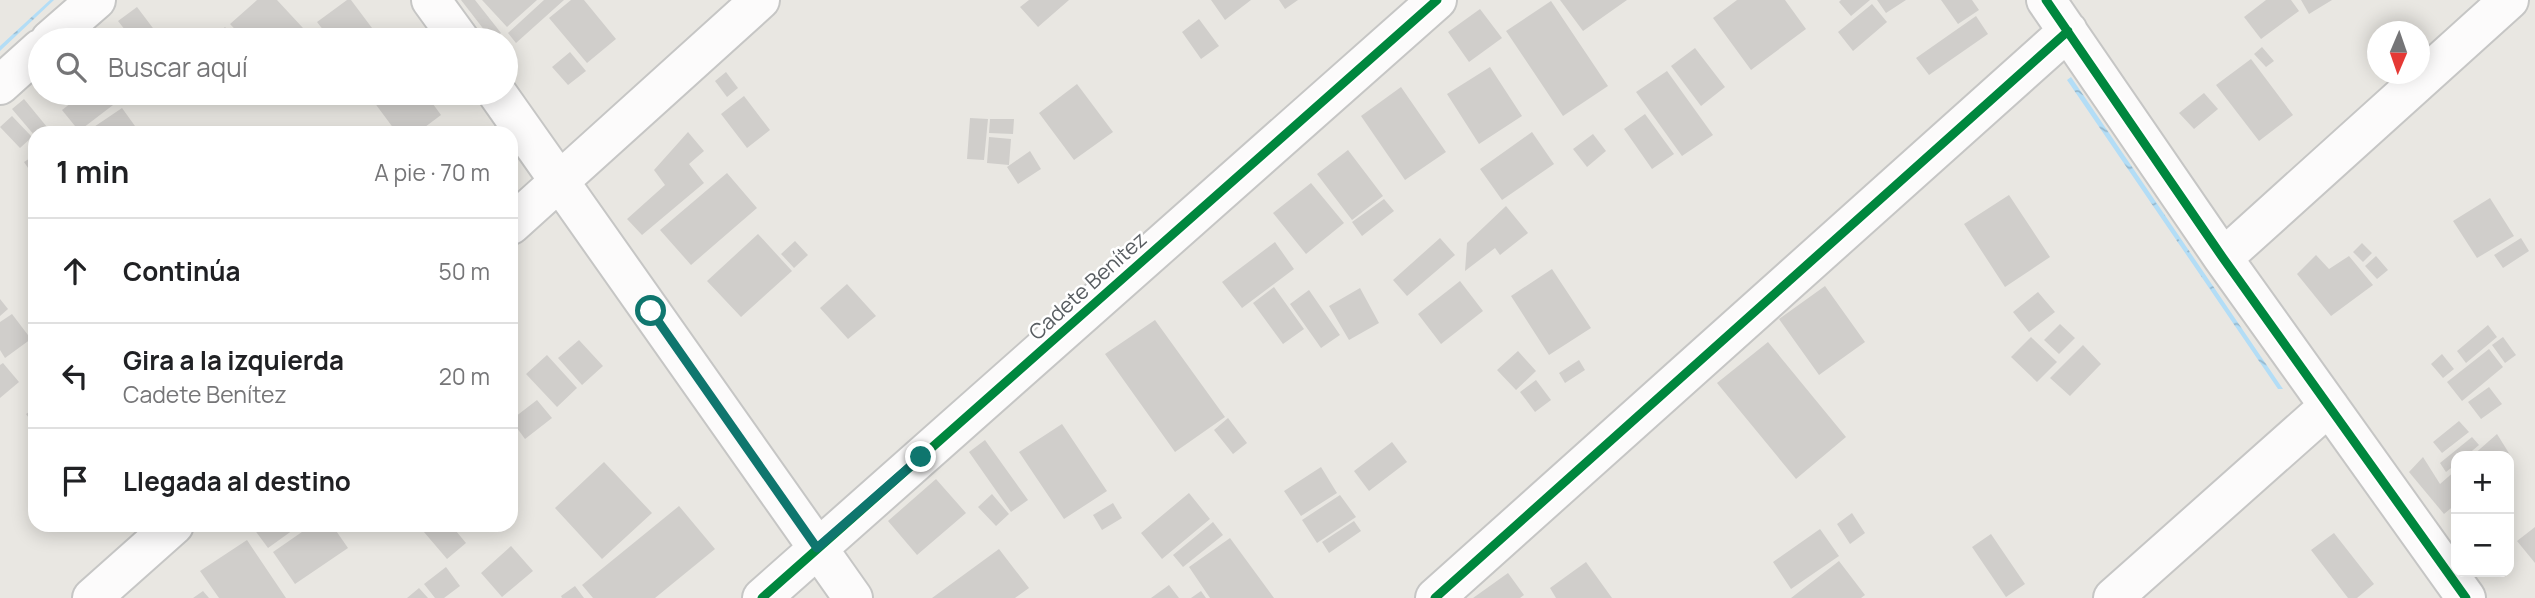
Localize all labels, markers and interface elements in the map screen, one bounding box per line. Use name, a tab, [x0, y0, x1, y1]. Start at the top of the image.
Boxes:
north arrow	[2367, 21, 2430, 84]
search box	[28, 28, 518, 105]
icon: search	[52, 48, 90, 86]
text: Buscar aquí	[108, 49, 248, 85]
text: 1 min	[56, 151, 129, 192]
text: A pie · 70 m	[374, 156, 490, 188]
street label: Cadete Benítez	[1022, 225, 1152, 346]
icon: ahead	[56, 252, 94, 290]
text: Continúa	[123, 253, 241, 289]
text: 50 m	[439, 255, 490, 287]
route start	[635, 295, 666, 326]
text: Gira a la izquierda	[123, 342, 344, 378]
icon: left	[56, 357, 94, 395]
text: 20 m	[439, 360, 490, 392]
text: Cadete Benítez	[123, 378, 287, 410]
route end	[905, 441, 936, 472]
map controls	[2451, 451, 2514, 577]
button: +	[2451, 451, 2514, 514]
icon: arrive	[56, 462, 94, 500]
text: Llegada al destino	[123, 463, 351, 499]
button: −	[2451, 514, 2514, 577]

